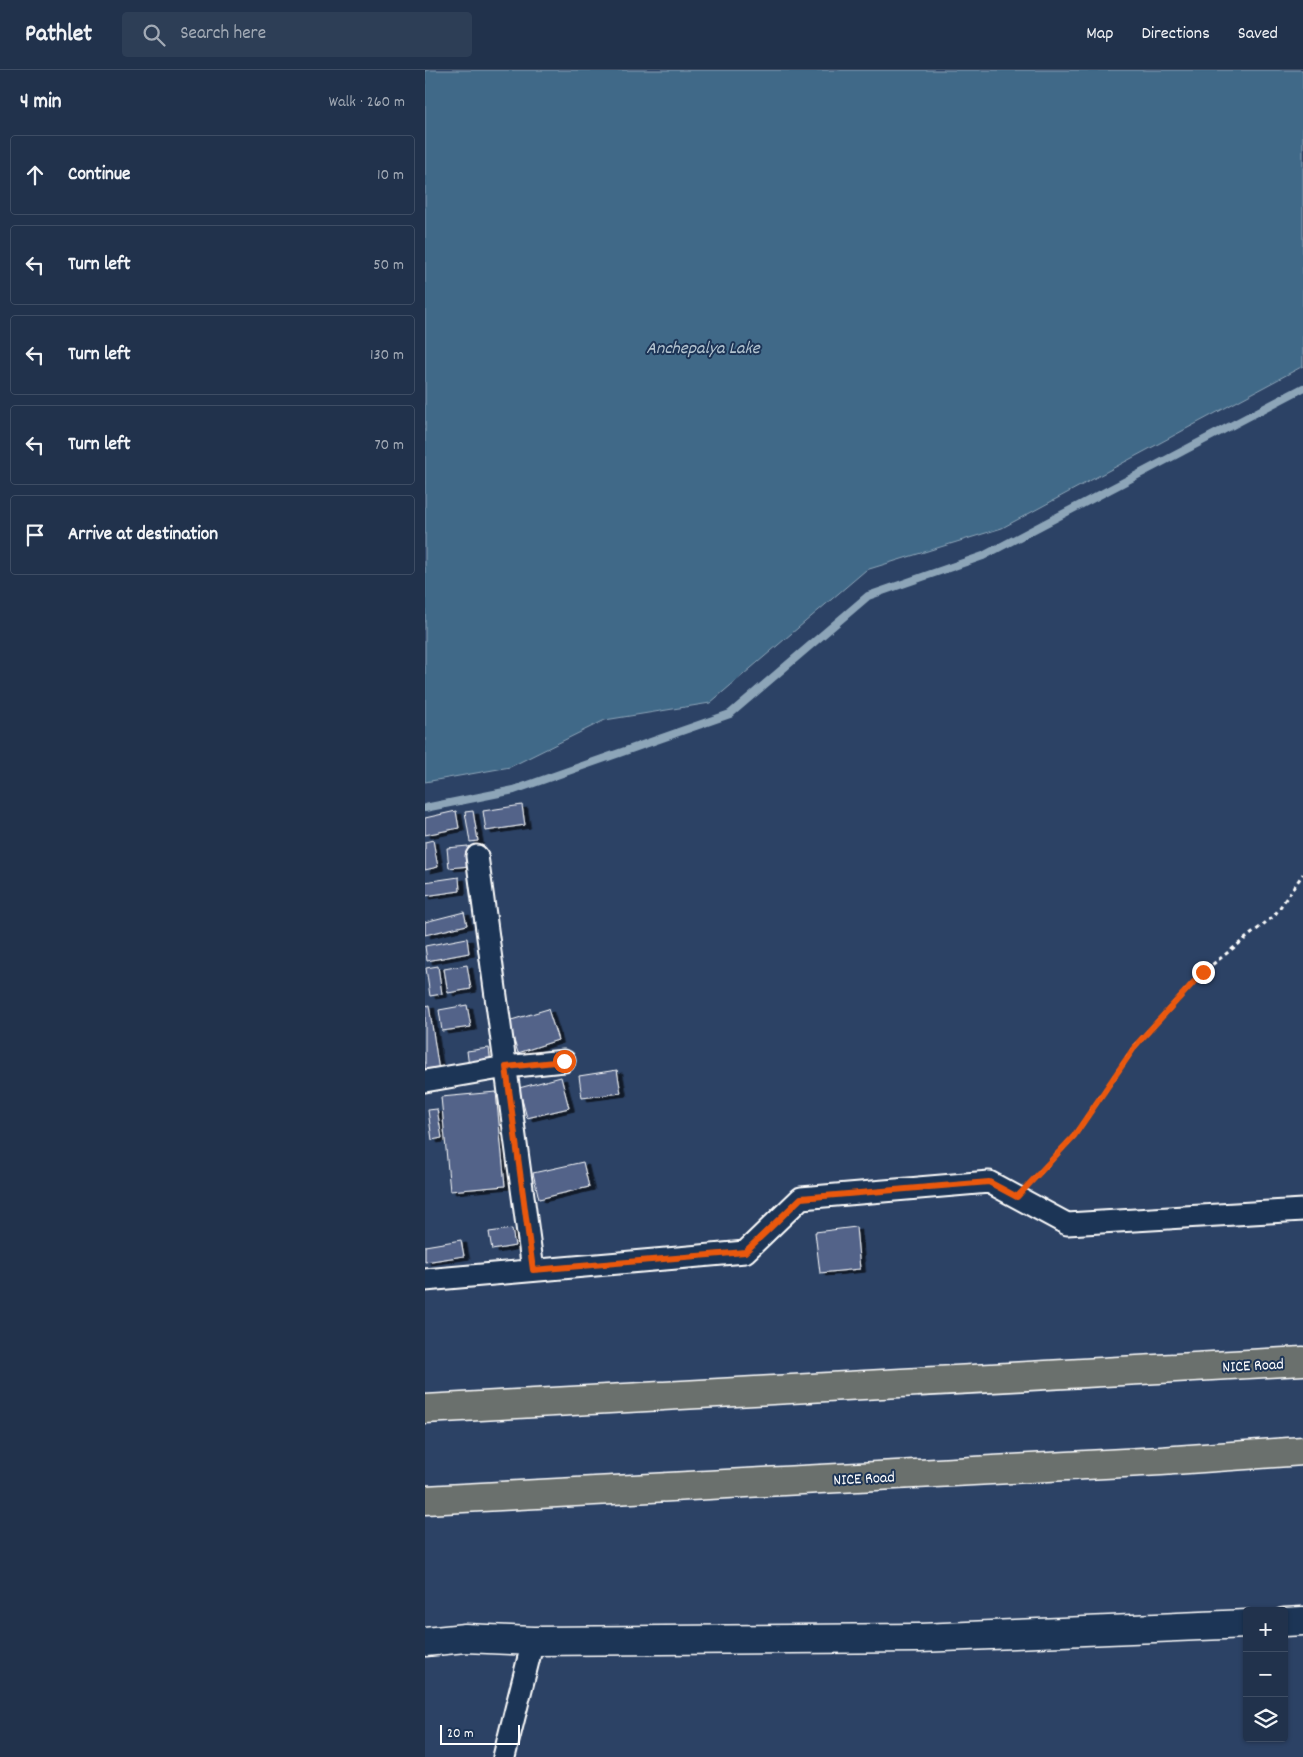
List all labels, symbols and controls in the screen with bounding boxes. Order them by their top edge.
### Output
search box [122,12,472,57]
text: Pathlet [25,18,92,52]
icon: search [140,21,168,49]
text: Search here [180,21,266,48]
text: Map [1086,22,1113,47]
text: Directions [1141,22,1210,47]
text: Saved [1238,22,1278,47]
text: 4 min [20,88,62,118]
text: Walk · 260 m [329,91,405,114]
icon: ahead [21,161,49,189]
text: Continue [68,162,130,189]
text: 10 m [377,164,404,187]
icon: left [21,251,49,279]
text: Turn left [68,252,131,279]
text: 50 m [373,254,404,277]
water label: Anchepalya Lake [646,337,761,362]
icon: left [21,341,49,369]
text: Turn left [68,342,131,369]
text: 130 m [370,344,404,367]
icon: left [21,431,49,459]
text: Turn left [68,432,131,459]
text: 70 m [374,434,404,457]
icon: arrive [21,521,49,549]
text: Arrive at destination [68,522,218,549]
route end [1192,961,1215,984]
route start [553,1050,576,1073]
street label: NICE Road [1222,1353,1285,1380]
street label: NICE Road [833,1466,896,1493]
map controls [1243,1607,1288,1742]
button: + [1243,1607,1288,1652]
button: − [1243,1652,1288,1697]
button: layers [1243,1697,1288,1742]
scale bar [440,1722,520,1745]
text: 20 m [447,1724,474,1744]

